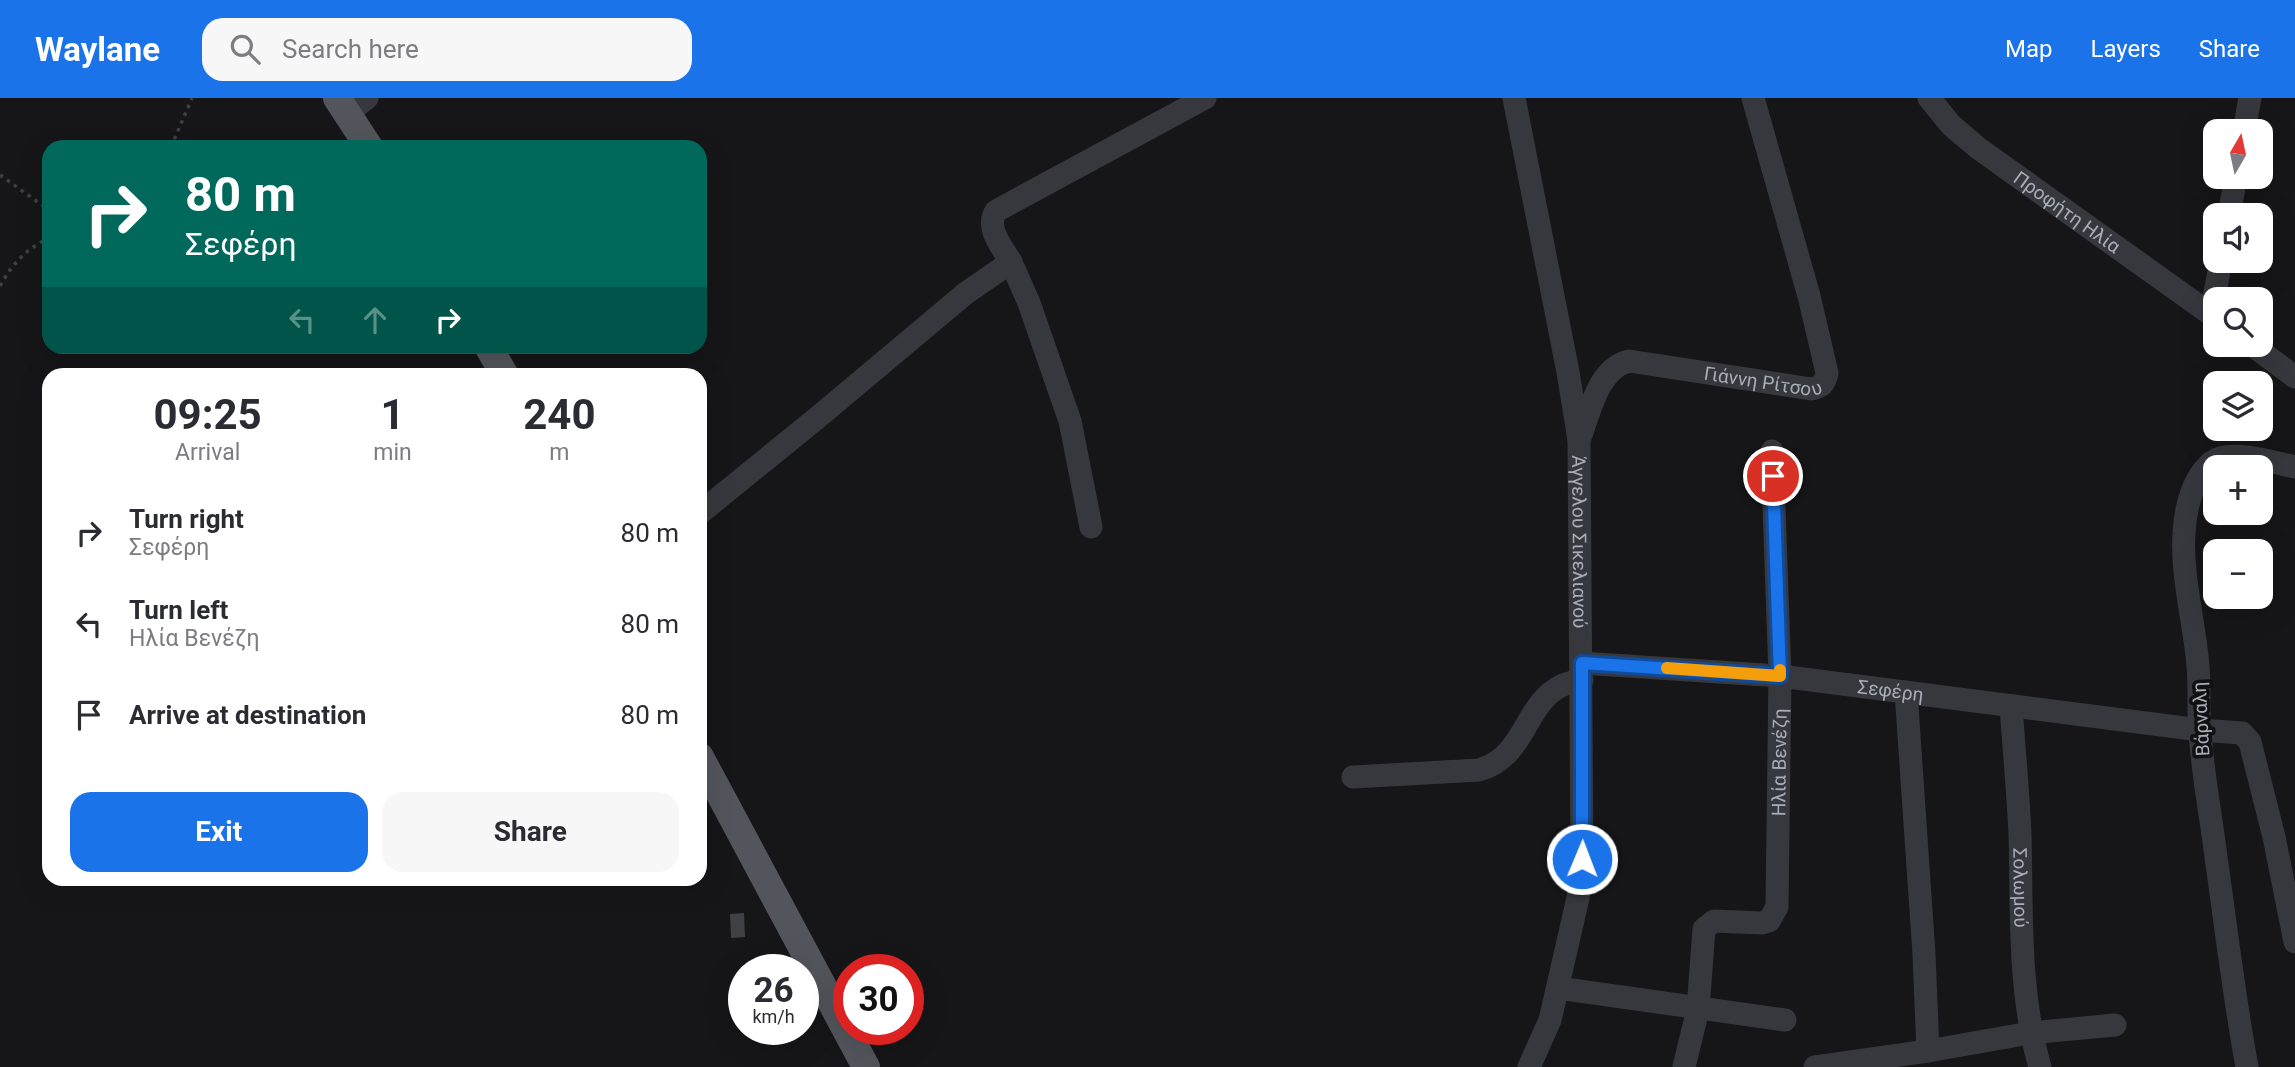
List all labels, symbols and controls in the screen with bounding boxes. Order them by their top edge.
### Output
search box [202,18,692,81]
text: Waylane [35,30,160,69]
icon: search [226,30,264,68]
text: Search here [282,34,419,64]
text: Map [2005,35,2053,63]
text: Layers [2091,35,2161,63]
text: Share [2199,35,2260,63]
north arrow [2203,119,2273,189]
map controls [2203,119,2273,609]
text: 80 m [185,166,296,223]
street label: Προφήτη Ηλία [2009,166,2125,258]
icon: right [70,168,161,259]
button: sound [2203,203,2273,273]
text: Σεφέρη [185,225,297,263]
button: search [2203,287,2273,357]
icon: left [283,301,321,339]
icon: ahead [356,301,394,339]
icon: right [429,301,467,339]
street label: Γιάννη Ρίτσου [1703,361,1825,400]
button: layers [2203,371,2273,441]
text: 09:25 [154,390,262,439]
text: 1 [380,390,405,439]
text: 240 [523,390,596,439]
text: Arrival [175,439,240,466]
text: min [373,439,412,466]
text: m [549,439,569,466]
pin [1743,446,1803,506]
street label: Άγγελου Σικελιανού [1568,455,1592,629]
button: + [2203,455,2273,525]
icon: arrive [1754,457,1792,495]
text: Turn right [129,504,244,534]
icon: right [70,514,108,552]
text: 80 m [621,518,679,548]
text: Σεφέρη [129,534,209,561]
button: − [2203,539,2273,609]
text: Turn left [129,595,228,625]
icon: left [70,605,108,643]
text: 80 m [621,609,679,639]
text: Ηλία Βενέζη [129,625,259,652]
street label: Σεφέρη [1856,675,1925,706]
street label: Βάρναλη [2188,681,2214,757]
icon: arrive [70,696,108,734]
text: Arrive at destination [129,700,366,730]
text: 80 m [621,700,679,730]
street label: Ηλία Βενέζη [1767,708,1791,816]
button: Exit [70,792,368,872]
button: Share [382,792,679,872]
position arrow [1545,822,1619,896]
street label: Σολωμού [2009,847,2033,928]
speed limit sign: 30 [833,954,924,1045]
text: 26 [753,970,794,1011]
text: km/h [752,1006,795,1027]

